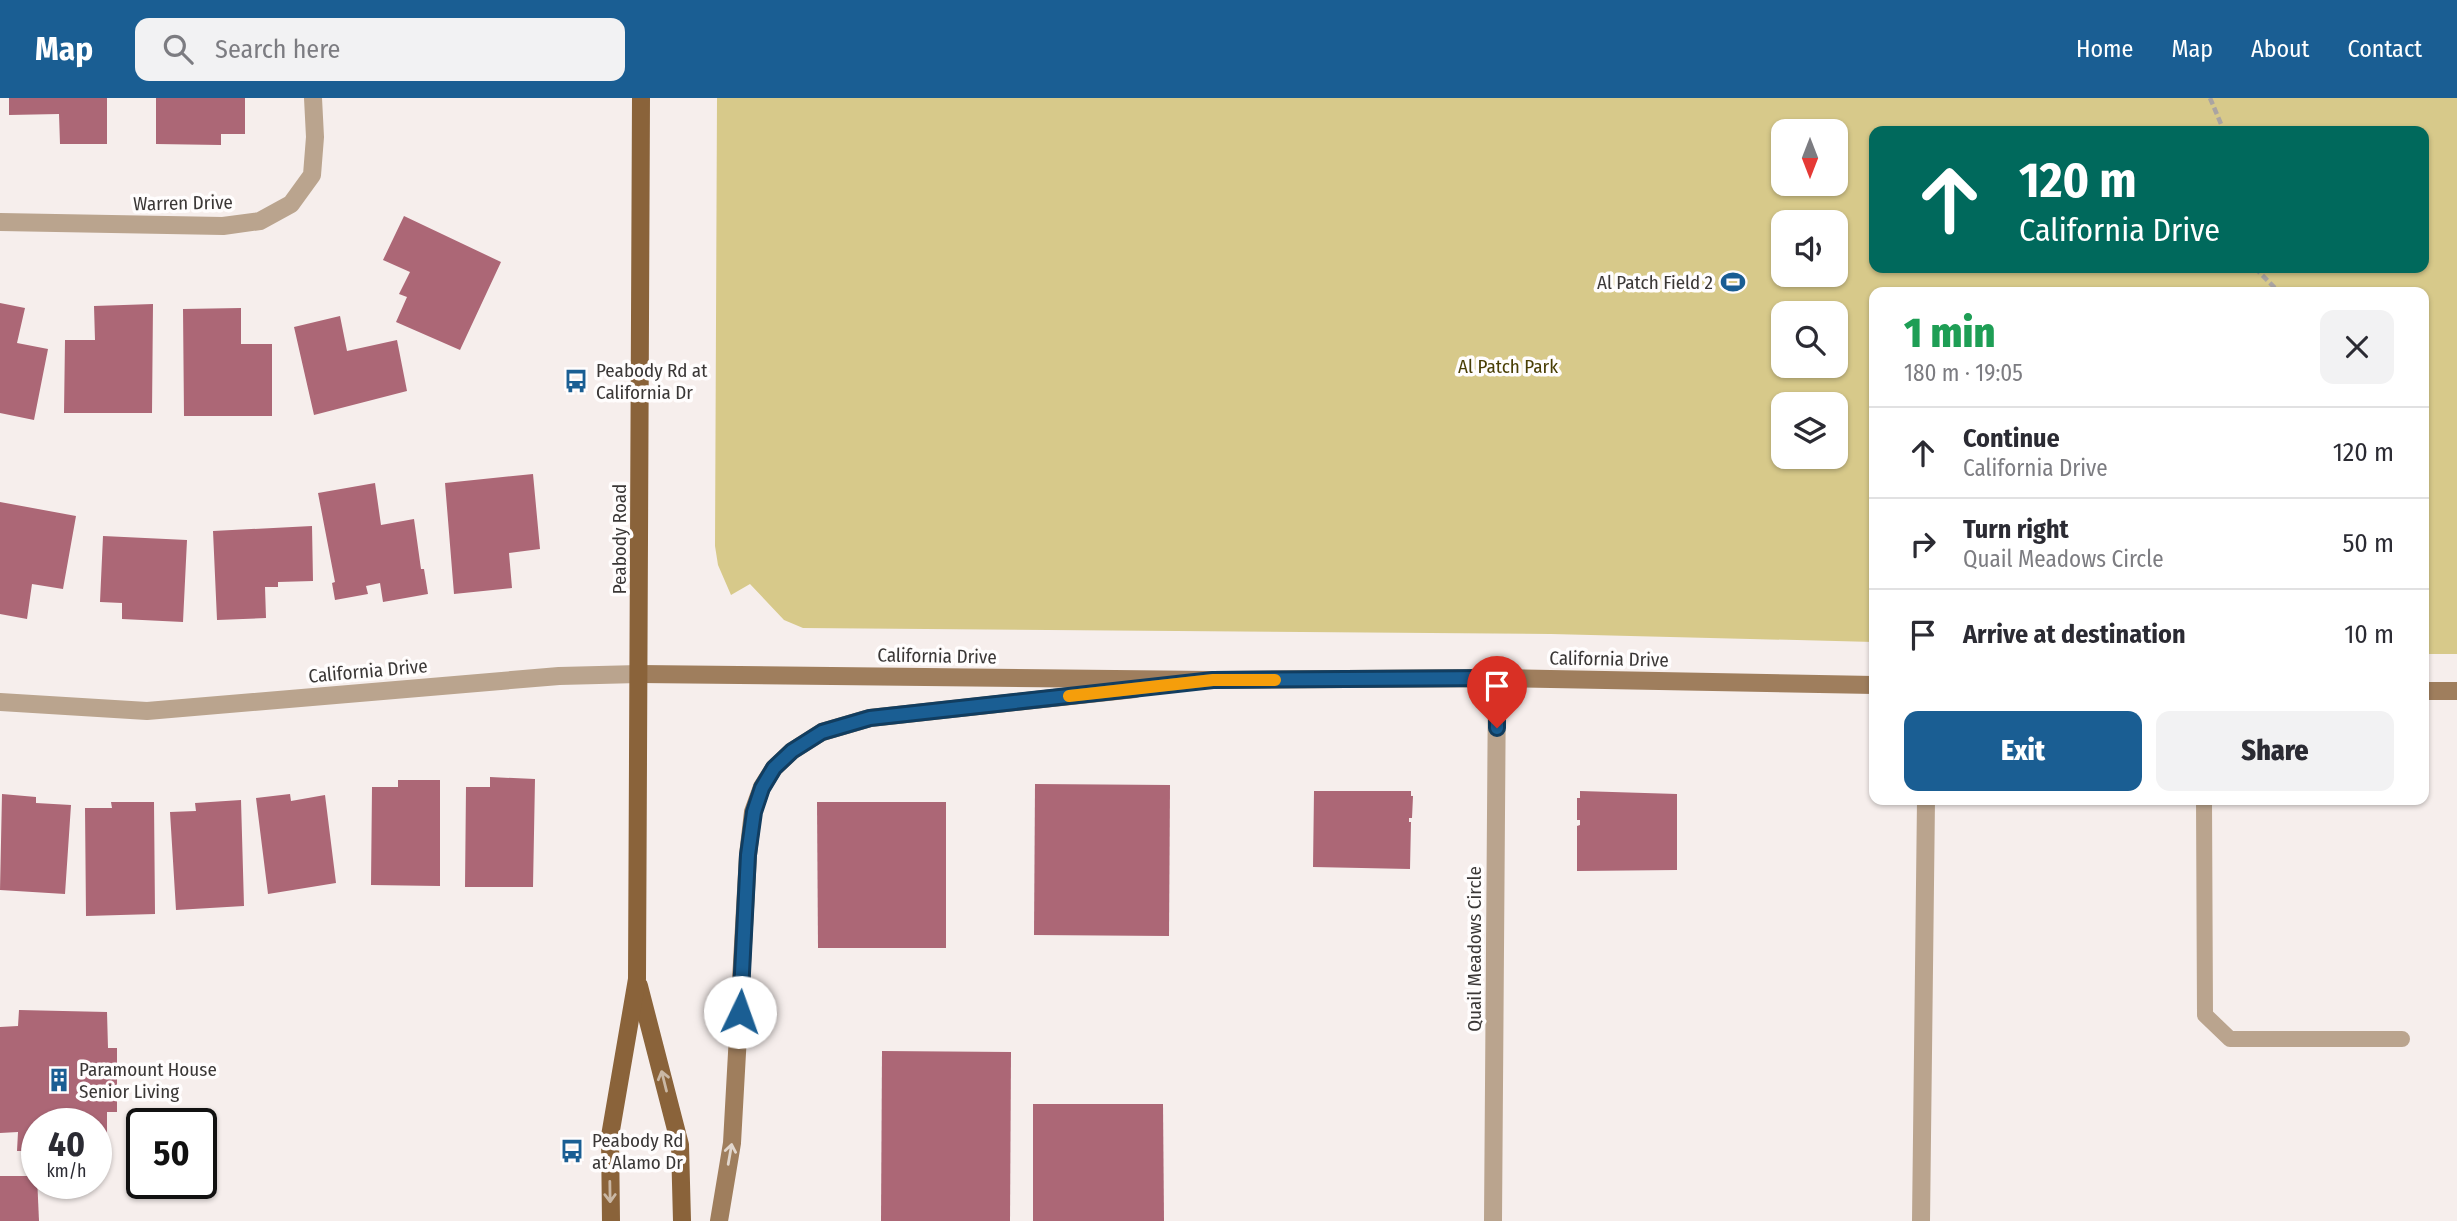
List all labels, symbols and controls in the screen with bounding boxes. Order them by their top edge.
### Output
search box [135,18,625,81]
text: Map [35,29,93,69]
icon: search [159,30,197,68]
text: Search here [215,34,340,65]
text: Home [2076,35,2133,63]
text: Map [2171,35,2213,63]
text: About [2251,35,2309,63]
text: Contact [2347,35,2422,63]
north arrow [1771,119,1848,196]
map controls [1771,119,1848,469]
text: 120 m [2019,151,2137,210]
icon: ahead [1904,154,1995,245]
street label: Warren Drive [133,191,233,215]
button: sound [1771,210,1848,287]
text: California Drive [2019,211,2220,249]
sports icon: Al Patch Field 2 [1719,268,1747,296]
place label: Al Patch Field 2 [1597,271,1713,294]
button: search [1771,301,1848,378]
text: 1 min [1904,308,1995,358]
button: close [2320,310,2394,384]
park label: Al Patch Park [1458,355,1558,378]
place label: Peabody Rd at California Dr [596,359,708,404]
text: 180 m · 19:05 [1904,359,2023,387]
bus stop icon: Peabody Rd at California Dr [562,367,590,395]
button: layers [1771,392,1848,469]
text: Continue [1963,423,2060,454]
icon: ahead [1904,434,1942,472]
text: 120 m [2333,437,2394,468]
text: California Drive [1963,454,2108,482]
street label: Peabody Road [608,484,631,594]
text: Turn right [1963,514,2069,545]
icon: right [1904,525,1942,563]
text: 50 m [2342,528,2394,559]
text: Quail Meadows Circle [1963,545,2164,573]
icon: arrive [1904,616,1942,654]
text: Arrive at destination [1963,619,2186,650]
text: 10 m [2344,619,2394,650]
street label: California Drive [877,643,997,669]
street label: California Drive [1549,646,1669,672]
street label: California Drive [308,654,428,688]
pin [1467,656,1527,728]
icon: arrive [1478,667,1516,705]
button: Exit [1904,711,2142,791]
button: Share [2156,711,2394,791]
street label: Quail Meadows Circle [1463,866,1486,1032]
position arrow [703,975,777,1049]
place label: Paramount House Senior Living [79,1058,217,1103]
building icon: Paramount House Senior Living [45,1066,73,1094]
one-way arrow [656,1071,669,1093]
speed limit sign: 50 [126,1108,217,1199]
text: 40 [48,1123,85,1165]
place label: Peabody Rd at Alamo Dr [592,1129,683,1174]
bus stop icon: Peabody Rd at Alamo Dr [558,1137,586,1165]
one-way arrow [724,1143,737,1166]
text: km/h [46,1160,87,1182]
one-way arrow [604,1181,617,1204]

